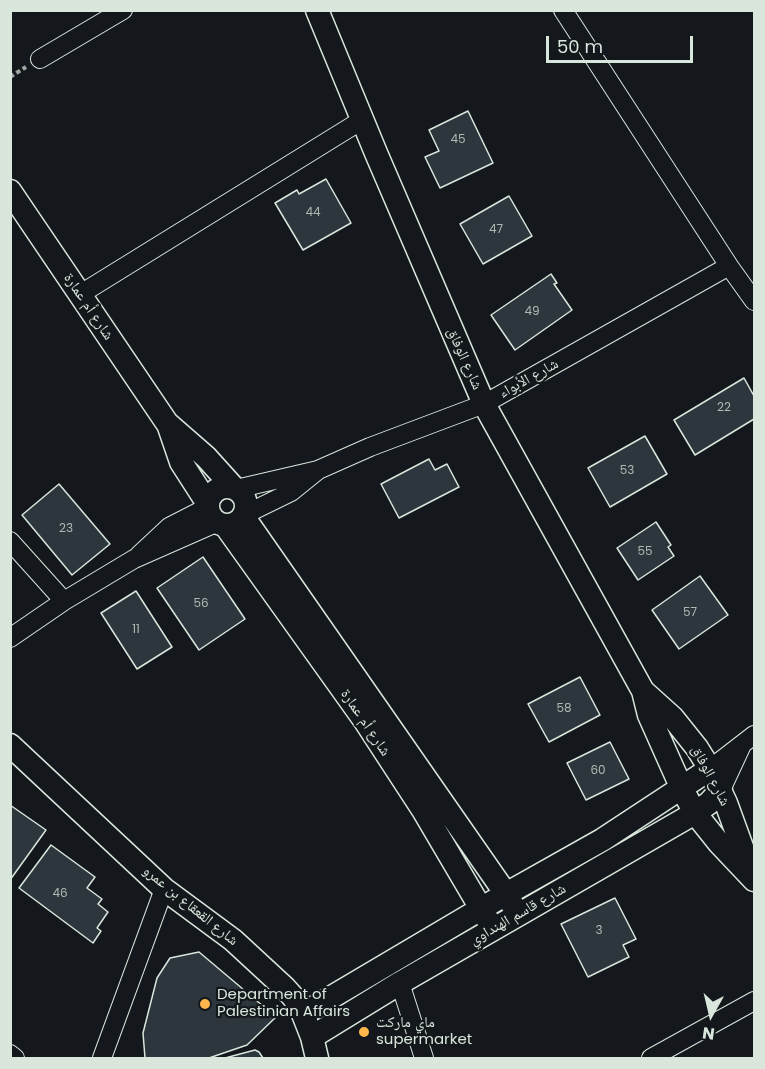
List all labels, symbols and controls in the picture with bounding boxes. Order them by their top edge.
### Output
scale bar [549,24,696,62]
text: 50 m [557,34,603,59]
house number: 45 [450,133,466,147]
house number: 44 [305,206,321,220]
house number: 47 [489,223,503,237]
street label: شارع أم عمارة [59,270,117,344]
house number: 49 [524,305,540,319]
street label: شارع الوفاق [442,325,486,393]
street label: شارع الأبواء [496,355,562,403]
house number: 22 [717,401,731,415]
house number: 53 [620,464,634,478]
house number: 23 [59,522,73,536]
house number: 55 [637,545,653,559]
house number: 56 [193,597,209,611]
house number: 57 [683,606,697,620]
house number: 11 [132,623,140,637]
street label: شارع أم عمارة [336,686,394,760]
house number: 58 [556,702,572,716]
street label: شارع الوفاق [687,743,733,809]
house number: 60 [590,764,606,778]
street label: شارع القعقاع بن عمرو [139,862,241,950]
street label: شارع قاسم الهنداوي [467,880,569,950]
house number: 46 [52,887,68,901]
house number: 3 [595,924,603,938]
north arrow [681,985,741,1045]
place label: Department of Palestinian Affairs [217,986,350,1021]
marker: Department of Palestinian Affairs [198,997,212,1011]
place label: ماي ماركت supermarket [376,1014,472,1049]
text: N [701,1021,716,1046]
marker: ماي ماركت supermarket [357,1025,371,1039]

